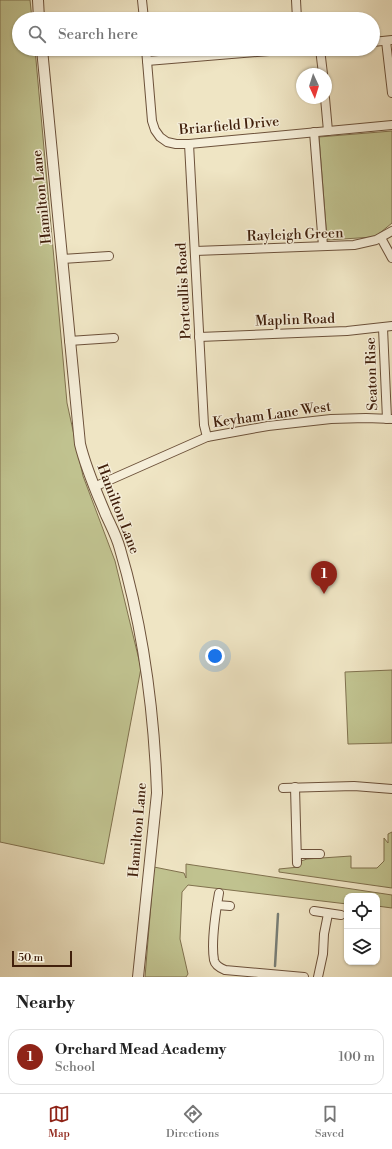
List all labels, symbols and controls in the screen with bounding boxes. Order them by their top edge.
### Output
search box [12,12,380,56]
icon: search [26,23,48,45]
text: Search here [58,25,138,44]
north arrow [296,68,332,104]
street label: Briarfield Drive [177,113,280,139]
street label: Hamilton Lane [28,149,56,245]
street label: Rayleigh Green [246,224,344,246]
street label: Portcullis Road [172,242,196,340]
street label: Maplin Road [255,310,335,330]
street label: Seaton Rise [362,337,382,411]
street label: Keyham Lane West [212,398,332,432]
street label: Hamilton Lane [93,461,143,557]
pin: 1 [311,561,337,594]
your location [205,646,225,666]
street label: Hamilton Lane [125,782,151,878]
map controls [344,893,380,965]
button: locate [344,893,380,929]
button: layers [344,929,380,965]
scale bar [12,949,72,968]
text: 50 m [18,951,43,965]
text: Nearby [16,992,75,1014]
text: Orchard Mead Academy [55,1040,226,1059]
text: 1 [27,1049,33,1065]
text: 100 m [339,1049,375,1065]
text: School [55,1059,95,1075]
tab: Map [48,1103,70,1141]
tab: Directions [166,1103,219,1141]
tab: Saved [315,1103,344,1141]

